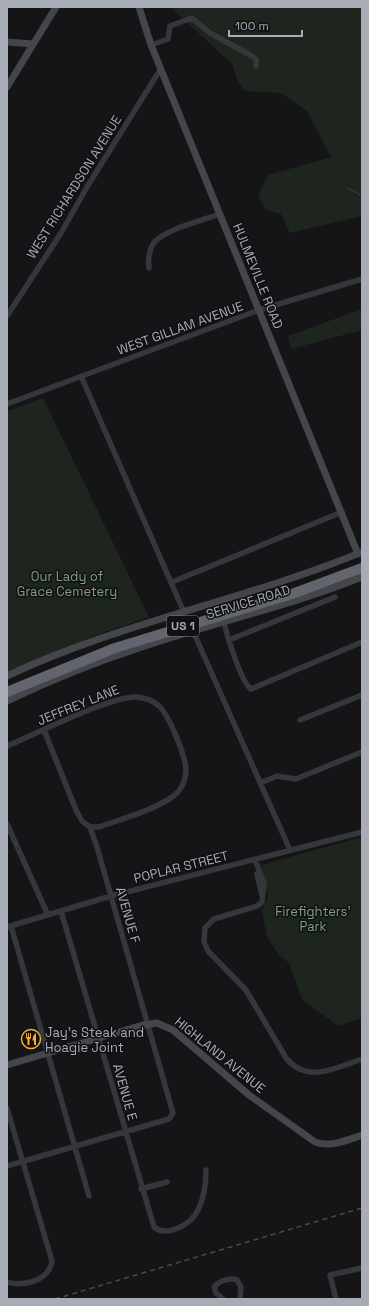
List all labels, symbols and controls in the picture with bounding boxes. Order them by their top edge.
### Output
scale bar [229,12,302,38]
text: 100 m [235,18,269,34]
street label: WEST RICHARDSON AVENUE [23,112,125,262]
street label: HULMEVILLE ROAD [229,221,287,331]
street label: WEST GILLAM AVENUE [115,297,245,359]
park label: Our Lady of Grace Cemetery [17,568,117,600]
street label: SERVICE ROAD [204,581,292,623]
road number: US 1 [167,616,199,636]
street label: JEFFREY LANE [35,681,121,729]
street label: POPLAR STREET [132,847,230,887]
street label: AVENUE F [112,885,144,945]
park label: Firefighters' Park [275,903,351,935]
street label: HIGHLAND AVENUE [171,1013,269,1097]
place label: Jay's Steak and Hoagie Joint [45,1024,144,1056]
restaurant icon: Jay's Steak and Hoagie Joint [20,1028,42,1050]
street label: AVENUE E [109,1062,141,1122]

